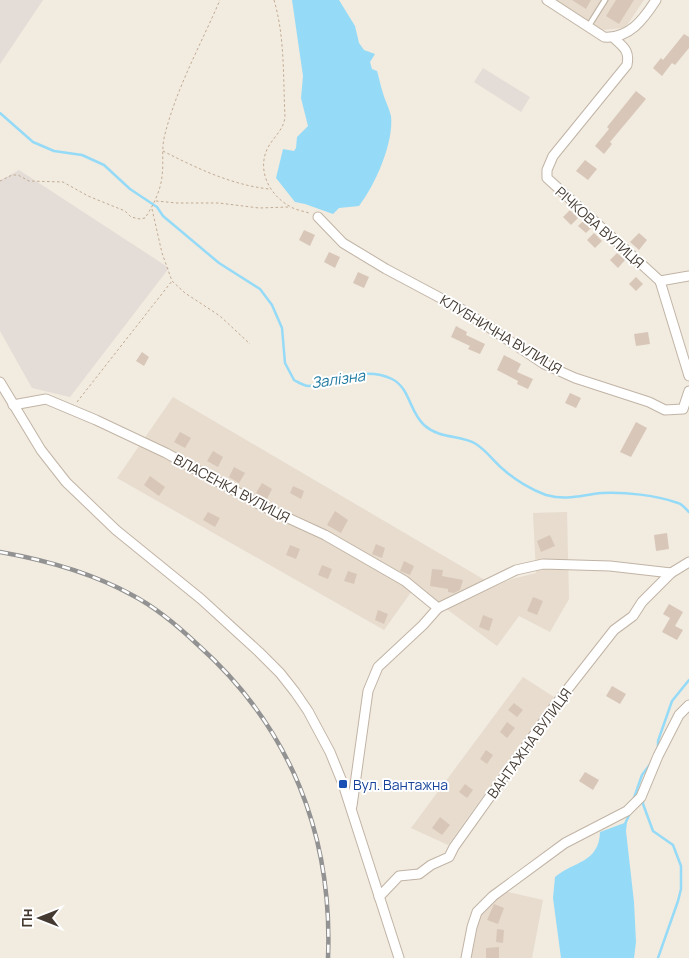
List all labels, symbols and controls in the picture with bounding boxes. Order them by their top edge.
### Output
street label: РІЧКОВА ВУЛИЦЯ [552,182,648,272]
street label: КЛУБНИЧНА ВУЛИЦЯ [437,290,565,378]
water label: Залізна [310,365,367,393]
street label: ВЛАСЕНКА ВУЛИЦЯ [171,449,293,527]
street label: ВАНТАЖНА ВУЛИЦЯ [483,684,575,802]
place label: Вул. Вантажна [353,775,448,794]
marker: Вул. Вантажна [337,778,349,790]
north arrow [15,893,65,943]
text: Пн [17,909,36,927]

